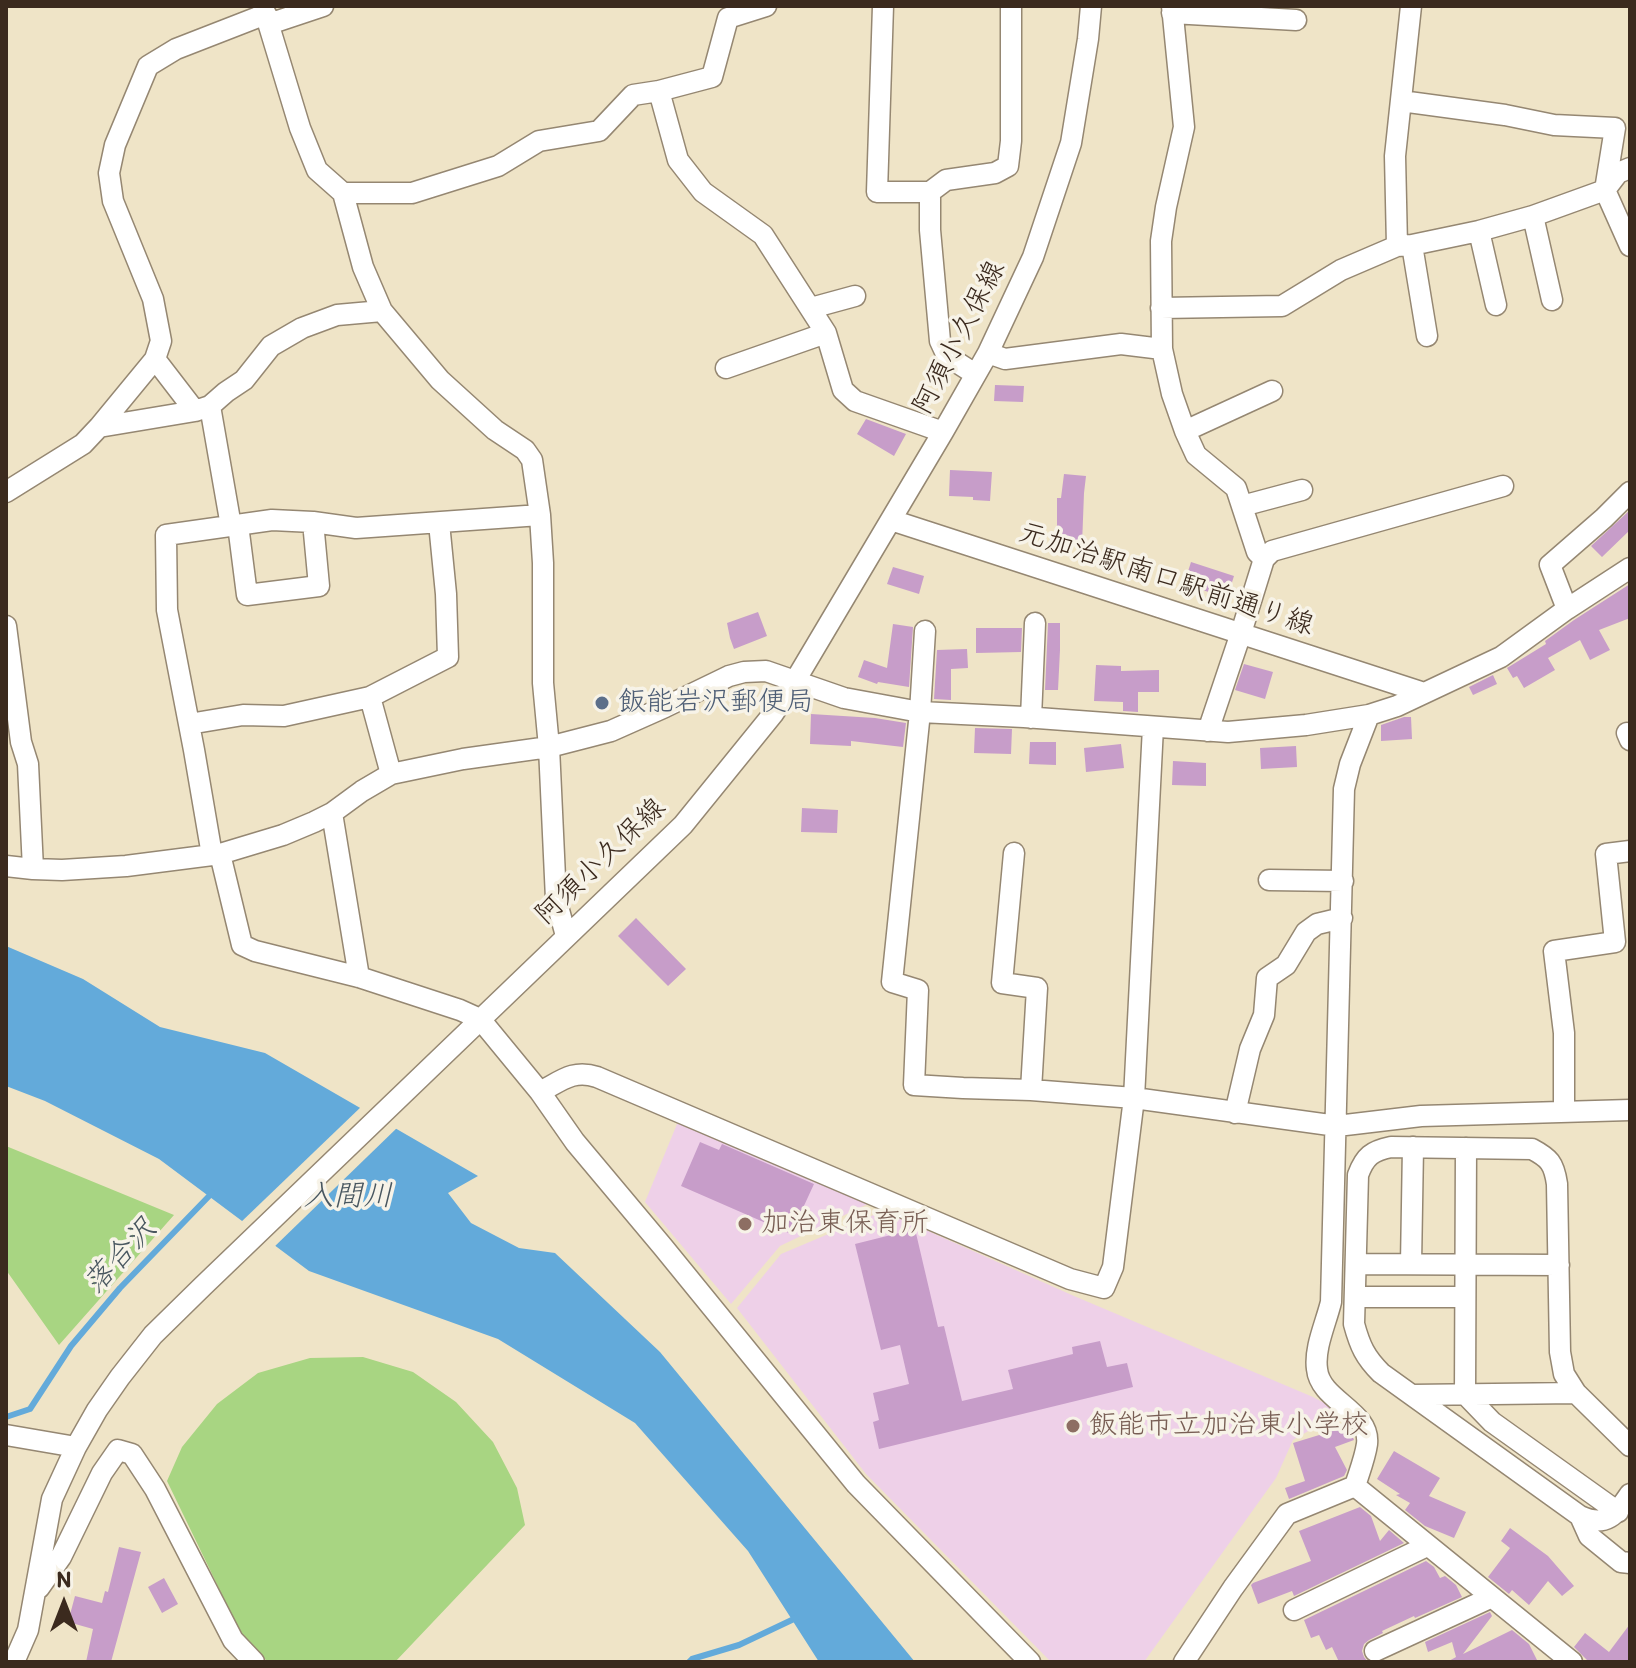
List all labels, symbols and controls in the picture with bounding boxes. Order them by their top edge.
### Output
street label: 阿須小久保線 [907,256,1013,420]
street label: 元加治駅南口駅前通り線 [1014,516,1318,644]
place label: 飯能岩沢郵便局 [618,686,814,720]
marker: 飯能岩沢郵便局 [593,694,611,712]
street label: 阿須小久保線 [529,792,673,932]
water label: 入間川 [303,1179,393,1215]
place label: 加治東保育所 [761,1207,929,1241]
water label: 落合沢 [77,1212,165,1302]
marker: 加治東保育所 [736,1215,754,1233]
place label: 飯能市立加治東小学校 [1089,1409,1369,1443]
marker: 飯能市立加治東小学校 [1064,1417,1082,1435]
north arrow [24,1564,104,1644]
text: N [57,1566,71,1593]

